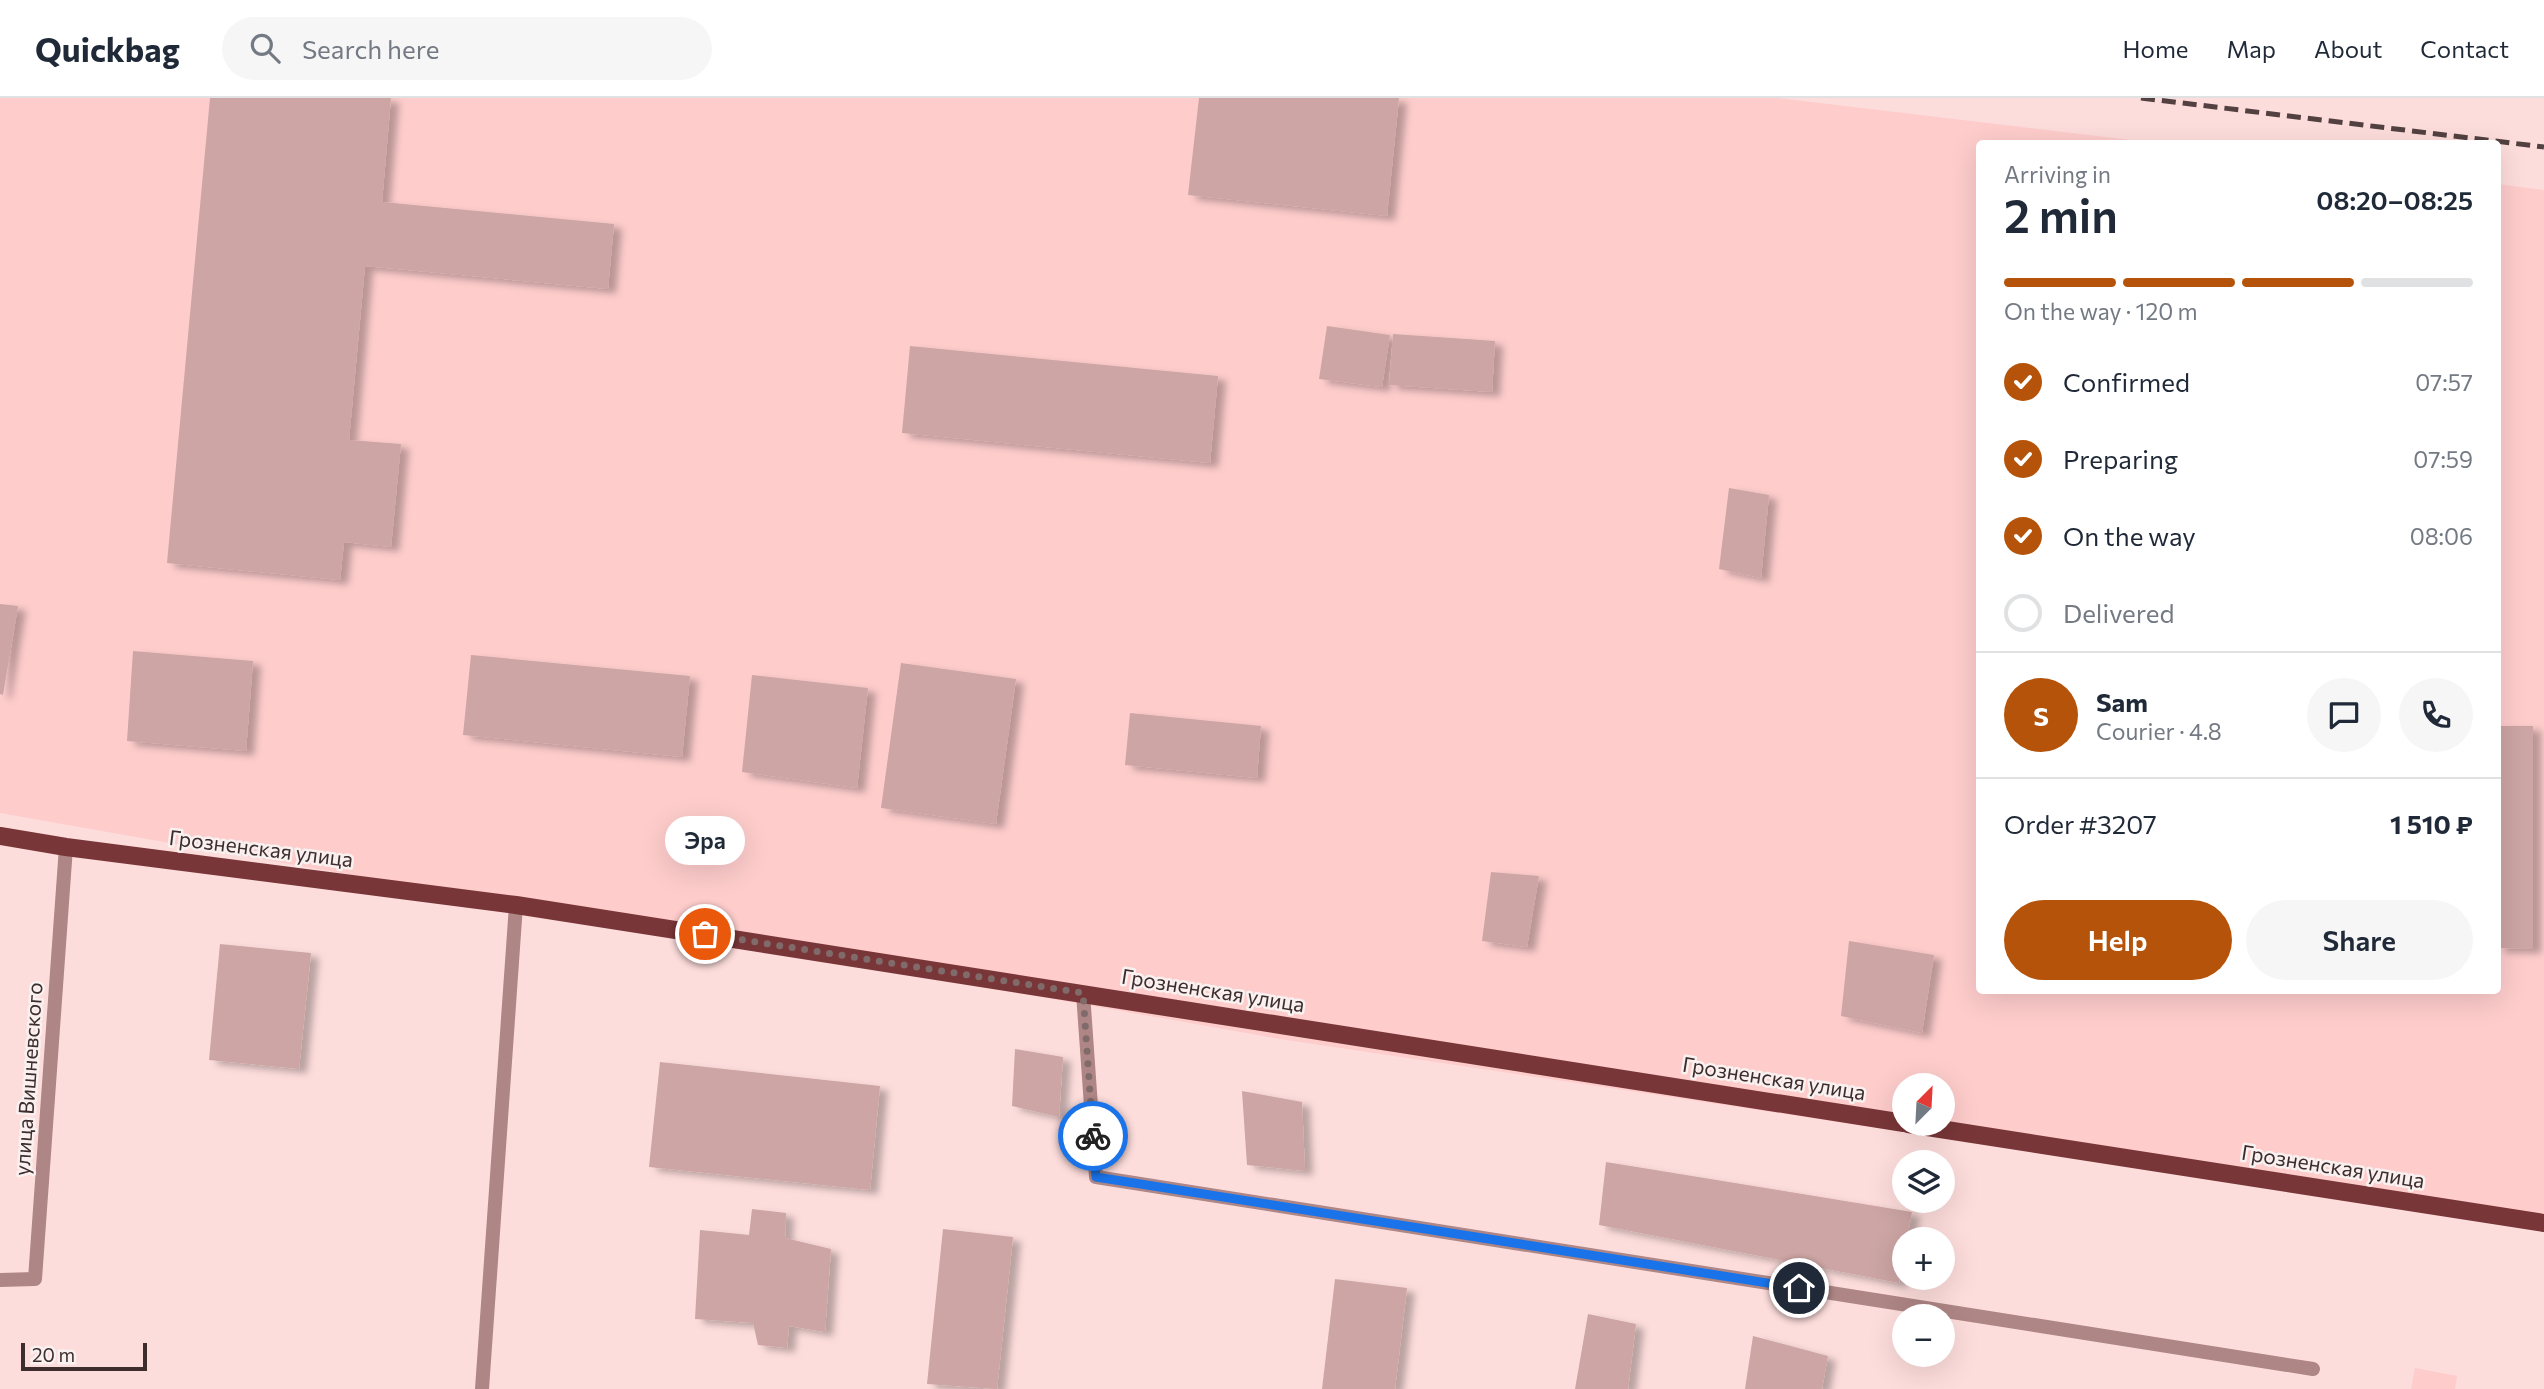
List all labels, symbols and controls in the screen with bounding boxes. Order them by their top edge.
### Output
search box [222,17,712,80]
text: Quickbag [35,28,180,69]
icon: search [246,29,284,67]
text: Search here [302,33,439,64]
text: Home [2123,34,2189,63]
text: Map [2227,34,2276,63]
text: About [2314,34,2382,63]
text: Contact [2420,34,2509,63]
text: Arriving in [2004,160,2111,188]
text: 08:20–08:25 [2316,184,2473,215]
text: 2 min [2004,186,2118,242]
text: On the way · 120 m [2004,297,2198,325]
icon: check [2004,363,2042,401]
text: Confirmed [2063,366,2190,397]
text: 07:57 [2415,368,2473,396]
icon: check [2004,440,2042,478]
text: Preparing [2063,443,2178,474]
text: 07:59 [2413,445,2473,473]
icon: check [2004,517,2042,555]
text: On the way [2063,520,2196,551]
text: 08:06 [2410,522,2473,550]
text: Delivered [2063,597,2174,628]
button: chat [2307,678,2381,752]
button: phone [2399,678,2473,752]
text: Sam [2096,686,2148,717]
text: S [2033,700,2049,731]
text: Courier · 4.8 [2096,717,2222,745]
text: Order #3207 [2004,808,2157,839]
text: 1 510 ₽ [2390,808,2473,839]
callout: Эра [665,815,745,864]
street label: Грозненская улица [168,824,355,871]
text: Эра [684,826,726,854]
button: Help [2004,900,2232,980]
button: Share [2246,900,2473,980]
pin [675,904,735,964]
icon: bag [686,915,724,953]
street label: Грозненская улица [1120,963,1307,1016]
street label: улица Вишневского [8,981,47,1177]
street label: Грозненская улица [1681,1051,1868,1104]
north arrow [1892,1073,1955,1136]
map controls [1892,1073,1955,1367]
courier [1058,1101,1128,1171]
icon: bike [1074,1117,1112,1155]
street label: Грозненская улица [2240,1139,2427,1192]
button: layers [1892,1150,1955,1213]
button: + [1892,1227,1955,1290]
pin [1769,1258,1829,1318]
icon: home [1780,1269,1818,1307]
button: − [1892,1304,1955,1367]
scale bar [21,1340,147,1372]
text: 20 m [32,1343,75,1366]

